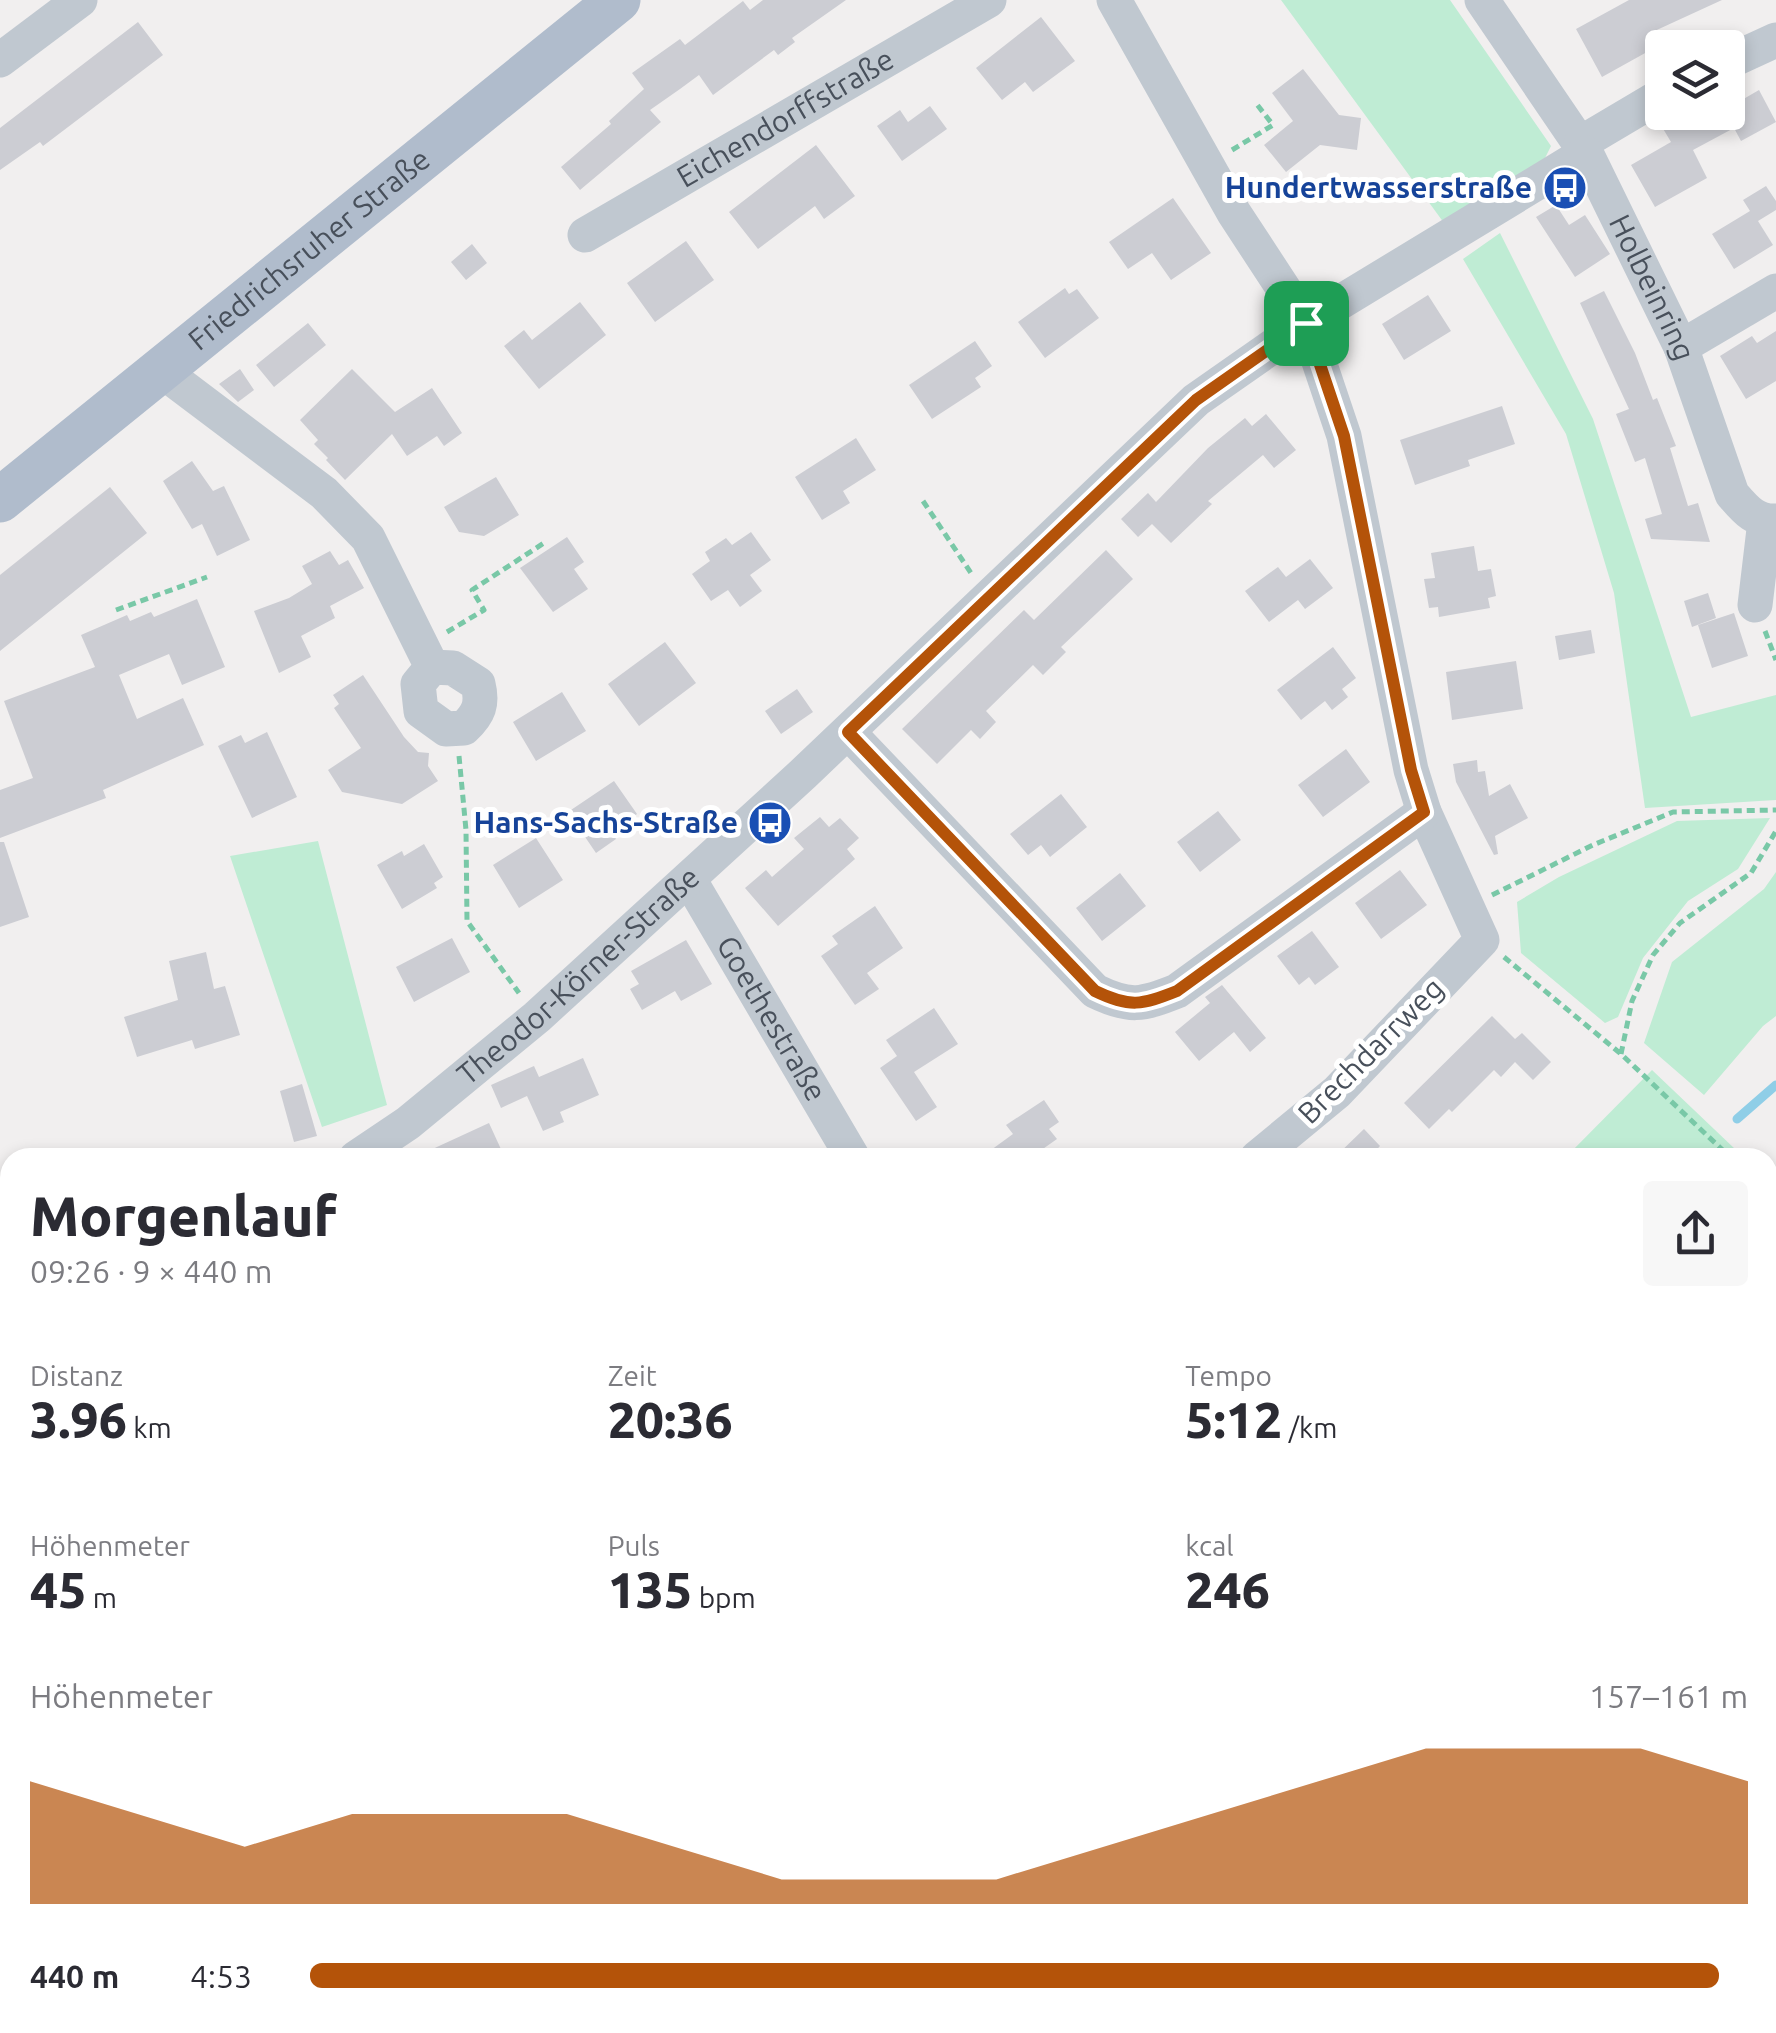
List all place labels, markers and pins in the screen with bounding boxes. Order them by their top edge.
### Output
bus stop icon: Hundertwasserstraße [1542,165,1588,211]
place label: Hundertwasserstraße [1225,170,1532,204]
pin [1264,281,1349,366]
bus stop icon: Hans-Sachs-Straße [747,800,793,846]
place label: Hans-Sachs-Straße [474,805,738,839]

